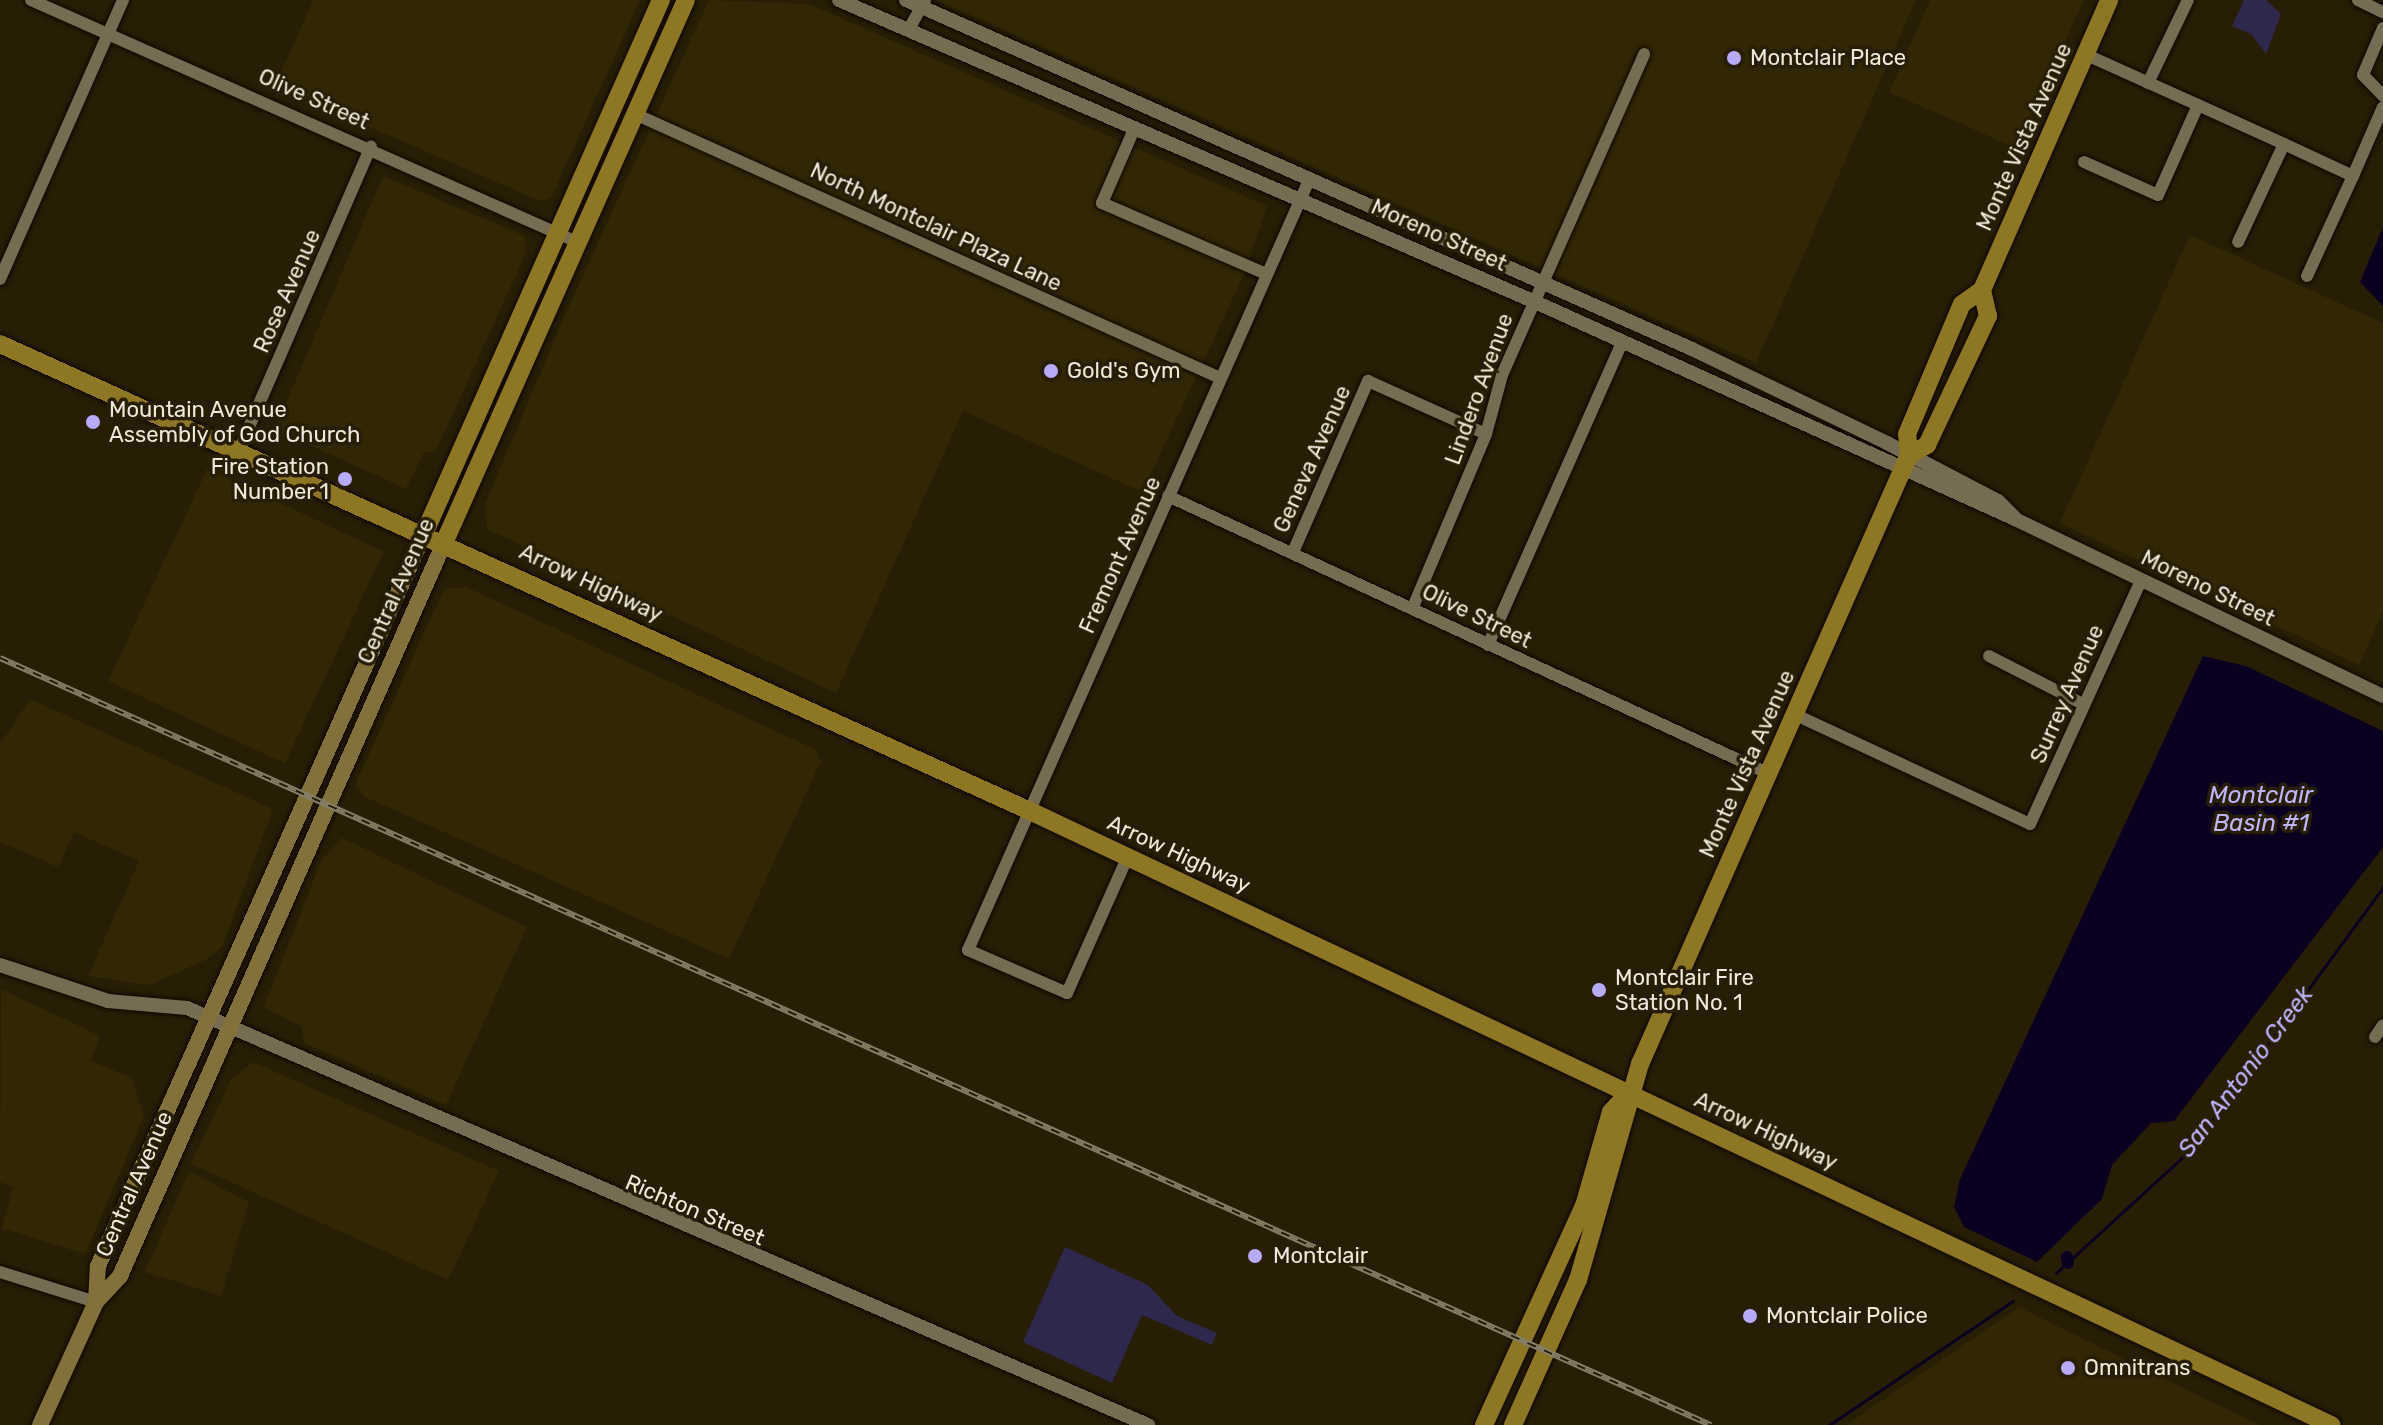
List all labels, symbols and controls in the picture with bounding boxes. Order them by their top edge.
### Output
street label: Monte Vista Avenue [1971,39,2077,235]
place label: Montclair Place [1750,45,1907,71]
marker: Montclair Place [1725,49,1743,67]
street label: Olive Street [254,63,374,135]
street label: North Montclair Plaza Lane [806,157,1066,297]
street label: Moreno Street [1367,193,1511,277]
street label: Rose Avenue [248,225,326,357]
street label: Lindero Avenue [1439,309,1519,469]
place label: Gold's Gym [1067,358,1181,384]
marker: Gold's Gym [1042,362,1060,380]
street label: Geneva Avenue [1268,381,1356,537]
place label: Mountain Avenue Assembly of God Church [109,396,361,448]
marker: Mountain Avenue Assembly of God Church [84,413,102,431]
place label: Fire Station Number 1 [211,453,329,504]
marker: Fire Station Number 1 [336,470,354,488]
street label: Fremont Avenue [1073,472,1167,638]
street label: Central Avenue [352,514,440,668]
street label: Arrow Highway [515,538,667,628]
street label: Moreno Street [2137,544,2279,632]
street label: Olive Street [1418,578,1536,654]
street label: Surrey Avenue [2024,620,2110,768]
street label: Monte Vista Avenue [1694,666,1800,862]
water label: Montclair Basin #1 [2209,782,2313,838]
street label: Arrow Highway [1103,809,1255,899]
place label: Montclair Fire Station No. 1 [1615,964,1754,1016]
marker: Montclair Fire Station No. 1 [1590,981,1608,999]
water label: San Antonio Creek [2172,981,2320,1163]
street label: Arrow Highway [1690,1086,1842,1176]
street label: Central Avenue [90,1107,178,1261]
street label: Richton Street [621,1169,769,1251]
place label: Montclair [1273,1243,1368,1269]
marker: Montclair [1244,1245,1266,1267]
place label: Montclair Police [1766,1303,1928,1329]
marker: Montclair Police [1741,1307,1759,1325]
place label: Omnitrans [2084,1355,2191,1381]
marker: Omnitrans [2059,1359,2077,1377]

